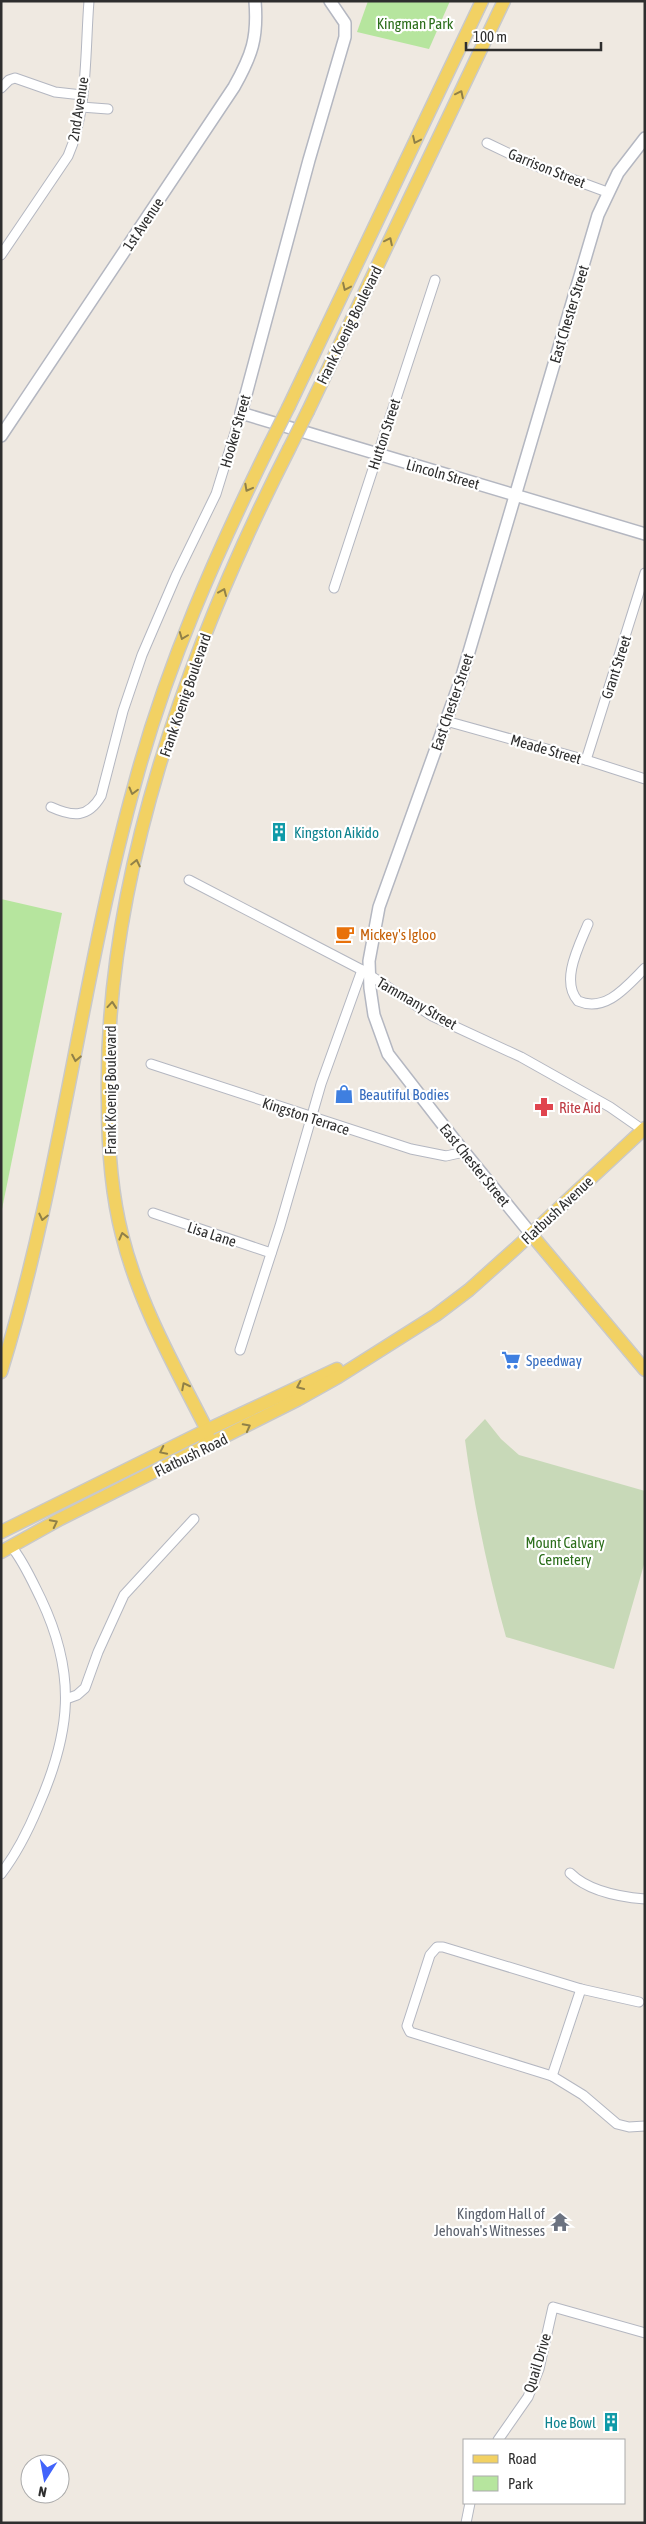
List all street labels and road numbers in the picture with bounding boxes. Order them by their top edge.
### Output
street label: 2nd Avenue [65,75,92,142]
street label: Garrison Street [506,145,588,191]
street label: 1st Avenue [119,194,167,254]
street label: Frank Koenig Boulevard [313,263,385,387]
street label: East Chester Street [546,263,592,365]
street label: Hooker Street [216,392,254,470]
street label: Hutton Street [365,396,403,472]
street label: Lincoln Street [404,455,482,493]
street label: Frank Koenig Boulevard [156,631,214,759]
street label: Grant Street [598,633,634,701]
street label: East Chester Street [427,651,477,753]
street label: Meade Street [509,731,583,767]
street label: Tammany Street [374,973,460,1033]
street label: Frank Koenig Boulevard [102,1025,119,1155]
street label: Kingston Terrace [260,1094,352,1138]
street label: East Chester Street [436,1120,514,1210]
street label: Flatbush Avenue [518,1172,597,1248]
street label: Lisa Lane [185,1218,239,1250]
street label: Flatbush Road [152,1430,230,1480]
street label: Quail Drive [520,2331,554,2395]

